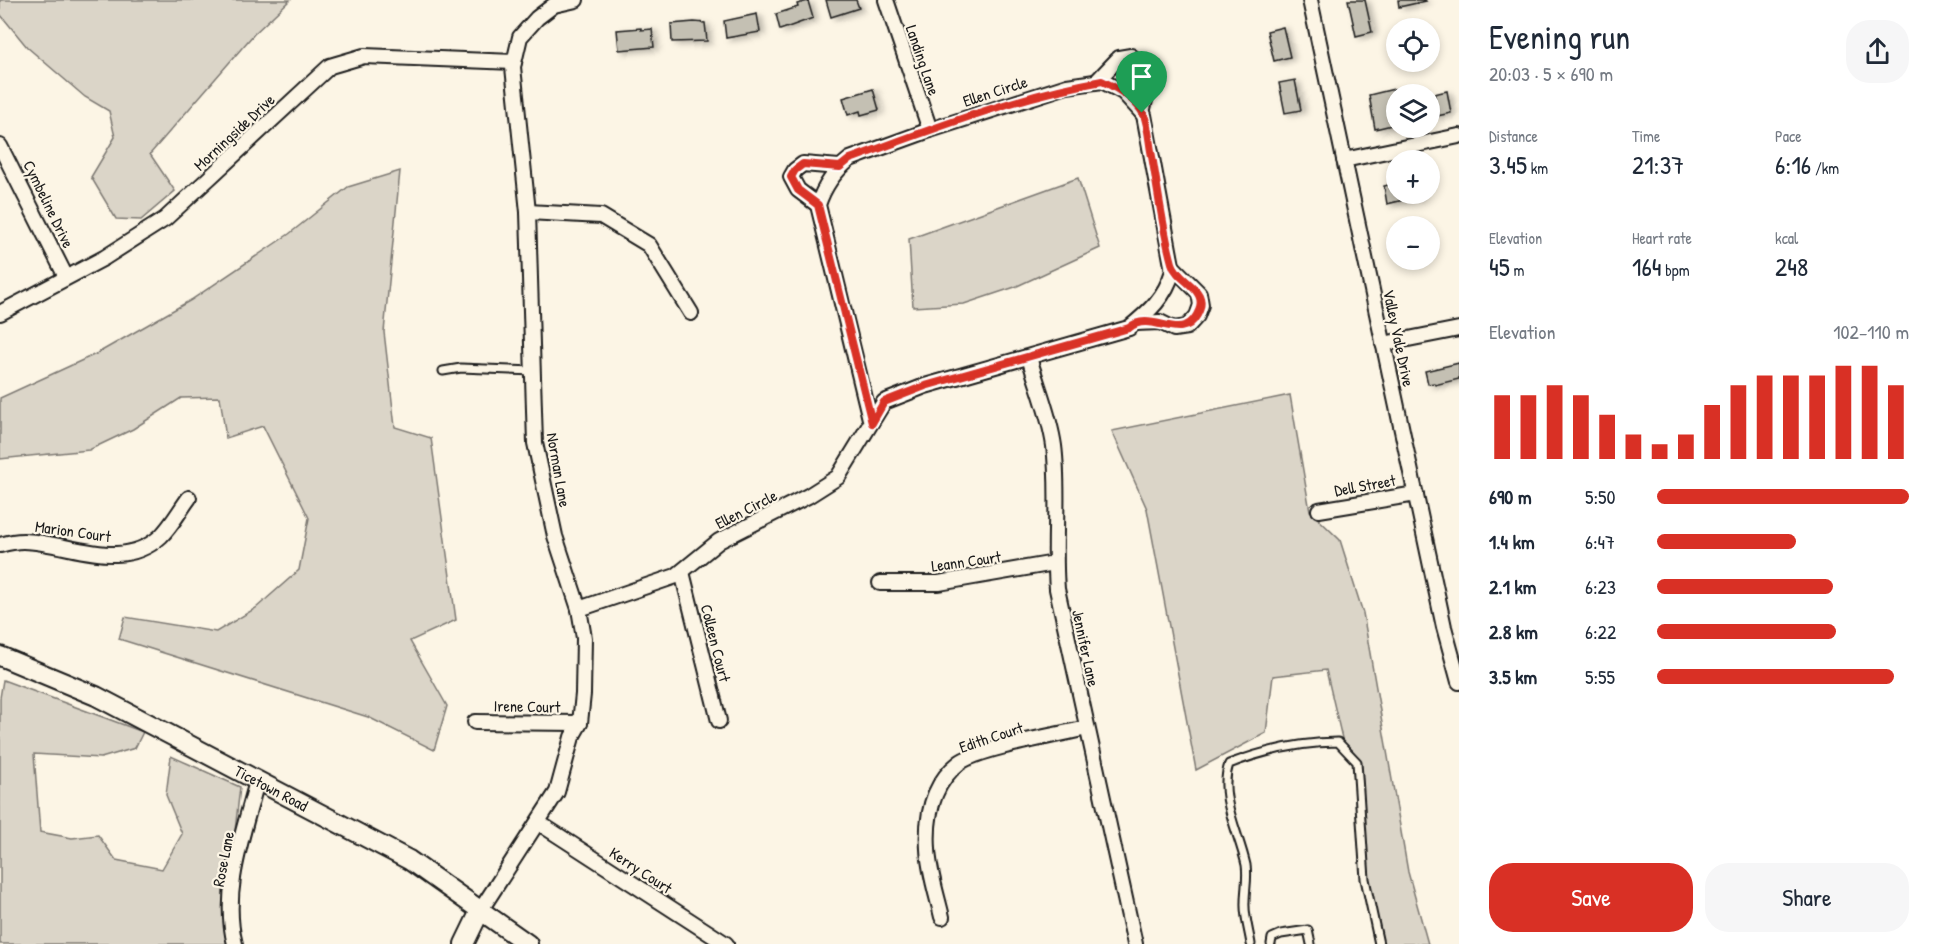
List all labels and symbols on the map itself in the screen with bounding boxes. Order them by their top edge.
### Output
street label: Landing Lane [901,22,946,99]
pin [1116,51,1167,113]
street label: Ellen Circle [960,70,1031,112]
street label: Morningside Drive [189,88,280,175]
street label: Cymbeline Drive [18,157,80,252]
street label: Valley Vale Drive [1378,287,1420,389]
street label: Norman Lane [542,431,576,509]
street label: Dell Street [1333,469,1398,501]
street label: Ellen Circle [711,484,781,534]
street label: Marion Court [34,515,113,547]
street label: Leann Court [930,545,1003,577]
street label: Colleen Court [696,602,736,684]
street label: Jennifer Lane [1067,608,1105,689]
street label: Irene Court [493,694,561,718]
street label: Edith Court [956,716,1026,758]
street label: Ticetown Road [231,760,312,816]
street label: Rose Lane [207,829,239,888]
street label: Kerry Court [605,841,677,899]

